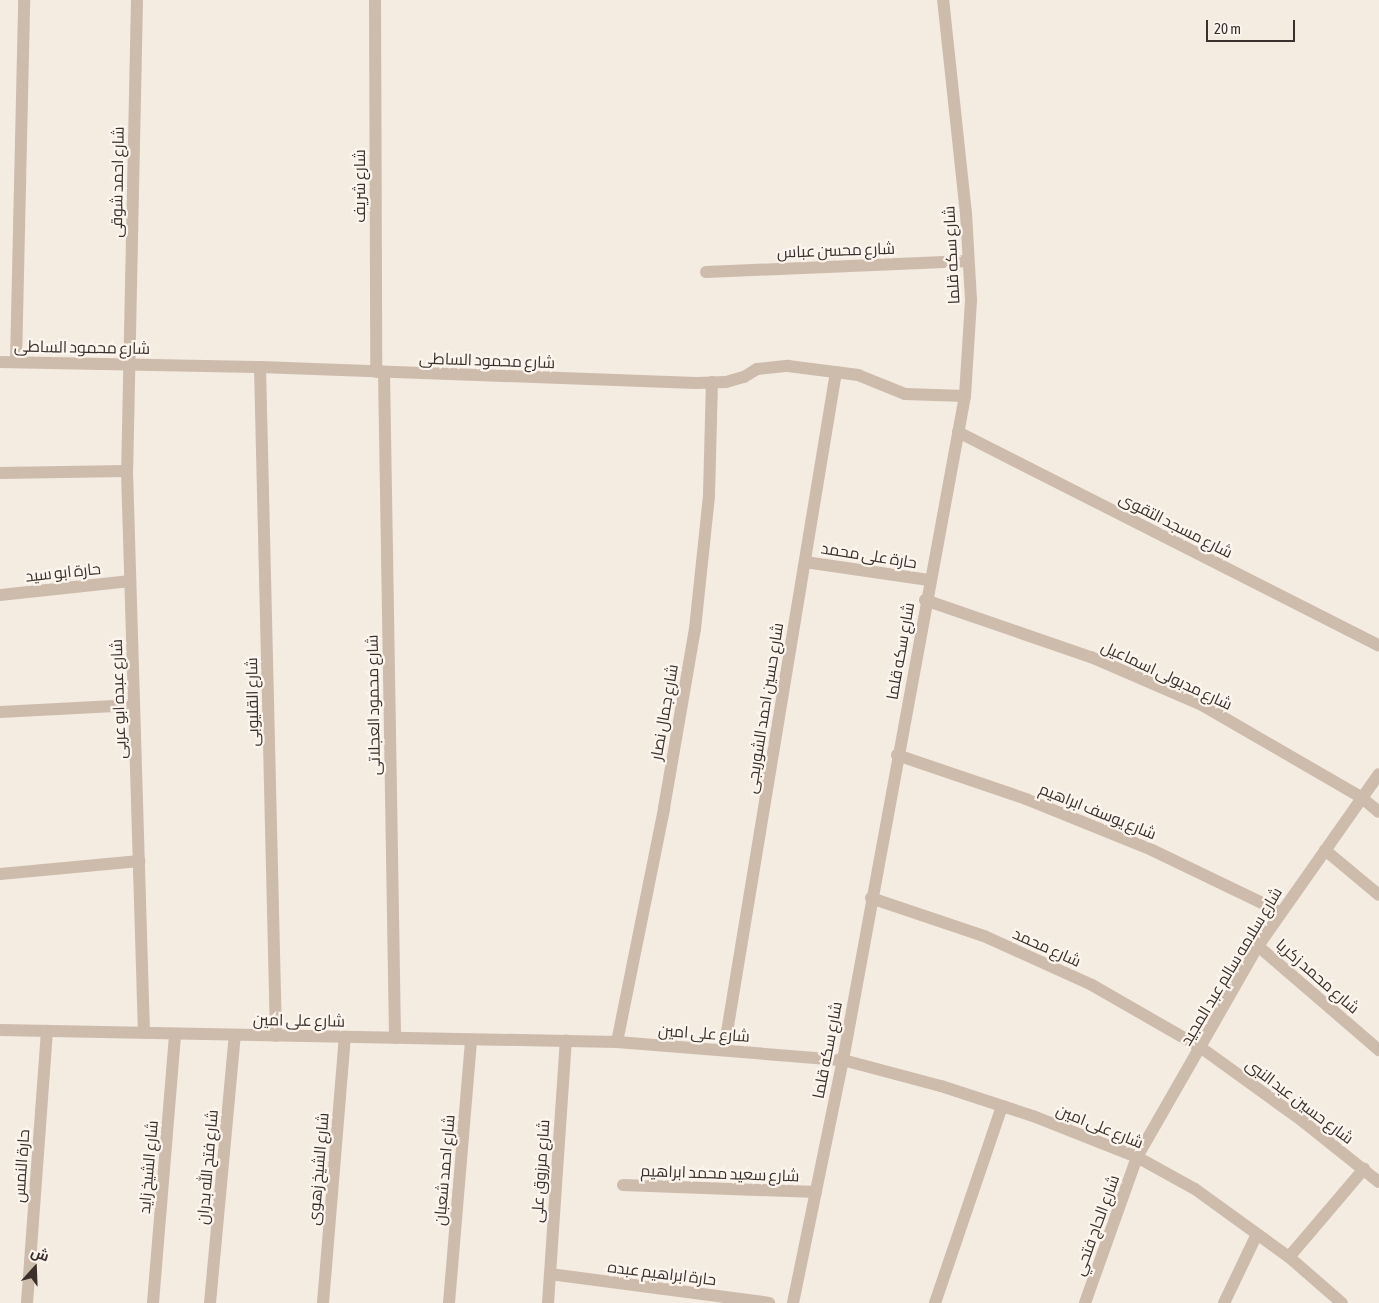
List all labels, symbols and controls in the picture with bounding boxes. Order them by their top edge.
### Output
scale bar [1209,10,1298,42]
text: 20 m [1214,20,1241,37]
street label: شارع احمد شوقى [106,126,128,238]
street label: شارع شريف [349,149,369,223]
street label: شارع سكه قلما [939,205,963,305]
street label: شارع محسن عباس [777,238,895,262]
street label: شارع محمود الساطى [14,336,150,358]
street label: شارع محمود الساطى [419,348,555,372]
street label: شارع مسجد التقوى [1116,488,1236,562]
street label: حارة على محمد [820,538,918,572]
street label: حارة ابو سيد [24,558,102,586]
street label: شارع سكه قلما [882,601,918,701]
street label: شارع حسين احمد الشوربجى [741,621,787,795]
street label: شارع محمود العجلاتى [362,634,384,776]
street label: شارع مدبولى اسماعيل [1098,636,1236,714]
street label: شارع عبده ابو عربى [106,639,130,759]
street label: شارع القليوبى [242,657,262,747]
street label: شارع جمال نصار [646,662,682,762]
street label: شارع يوسف ابراهيم [1037,779,1159,843]
street label: شارع سلامه سالم عبد المجيد [1176,883,1286,1049]
street label: شارع محمد [1010,923,1084,971]
street label: شارع محمد زكريا [1272,935,1364,1017]
street label: شارع سكه قلما [808,1000,846,1100]
street label: شارع على امين [253,1010,345,1030]
street label: شارع على امين [657,1020,751,1046]
street label: شارع حسين عبد النبى [1242,1054,1358,1148]
street label: شارع على امين [1054,1100,1146,1152]
street label: شارع فتح الله بدران [192,1109,222,1225]
street label: شارع الشيخ زهوى [304,1112,332,1226]
street label: شارع احمد شعبان [430,1114,458,1226]
street label: شارع الشيخ زايد [134,1119,162,1215]
street label: شارع مرزوق على [527,1119,553,1223]
street label: حارة النمس [9,1129,33,1203]
street label: شارع سعيد محمد ابراهيم [640,1161,800,1185]
street label: شارع الحاج فتحي [1069,1172,1123,1278]
north arrow [10,1243,60,1293]
text: ش [29,1243,51,1264]
street label: حارة ابراهيم عبده [607,1257,717,1289]

